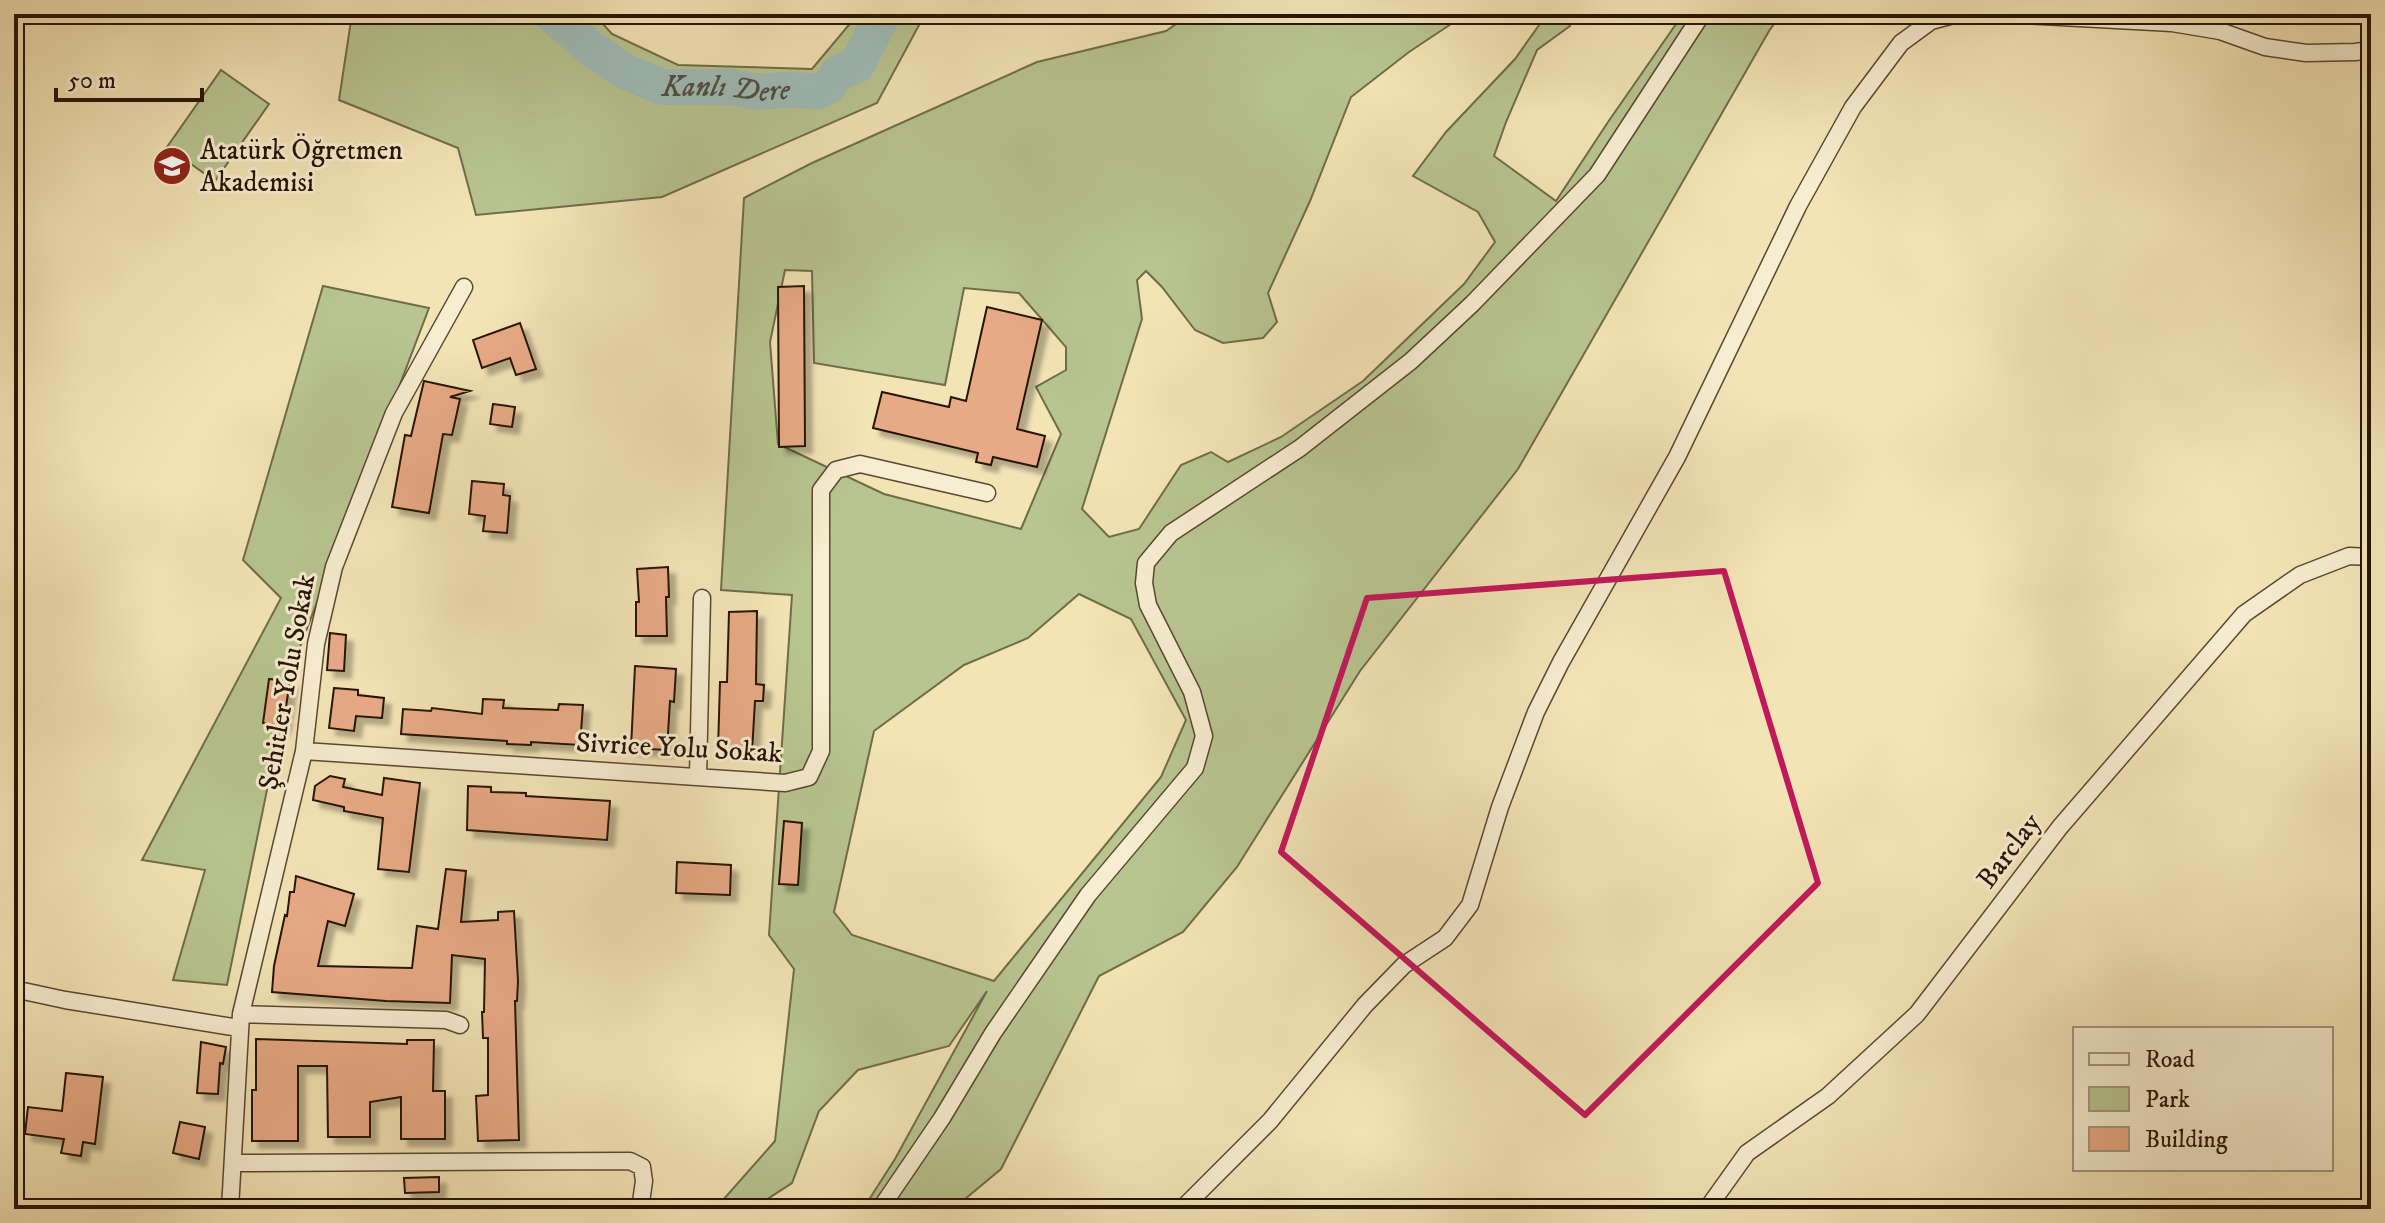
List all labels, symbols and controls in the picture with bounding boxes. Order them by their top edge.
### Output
scale bar [56,52,202,102]
text: 50 m [68,66,116,96]
water label: Kanlı Dere [661,69,792,111]
place label: Atatürk Öğretmen Akademisi [200,133,403,200]
school or university icon: Atatürk Öğretmen Akademisi [151,145,193,187]
street label: Şehitler Yolu Sokak [251,571,323,793]
street label: Sivrice Yolu Sokak [575,725,783,771]
street label: Barclay [1969,806,2049,896]
legend [2073,1027,2333,1171]
text: Road [2145,1045,2195,1075]
text: Park [2145,1085,2190,1115]
text: Building [2145,1125,2228,1155]

